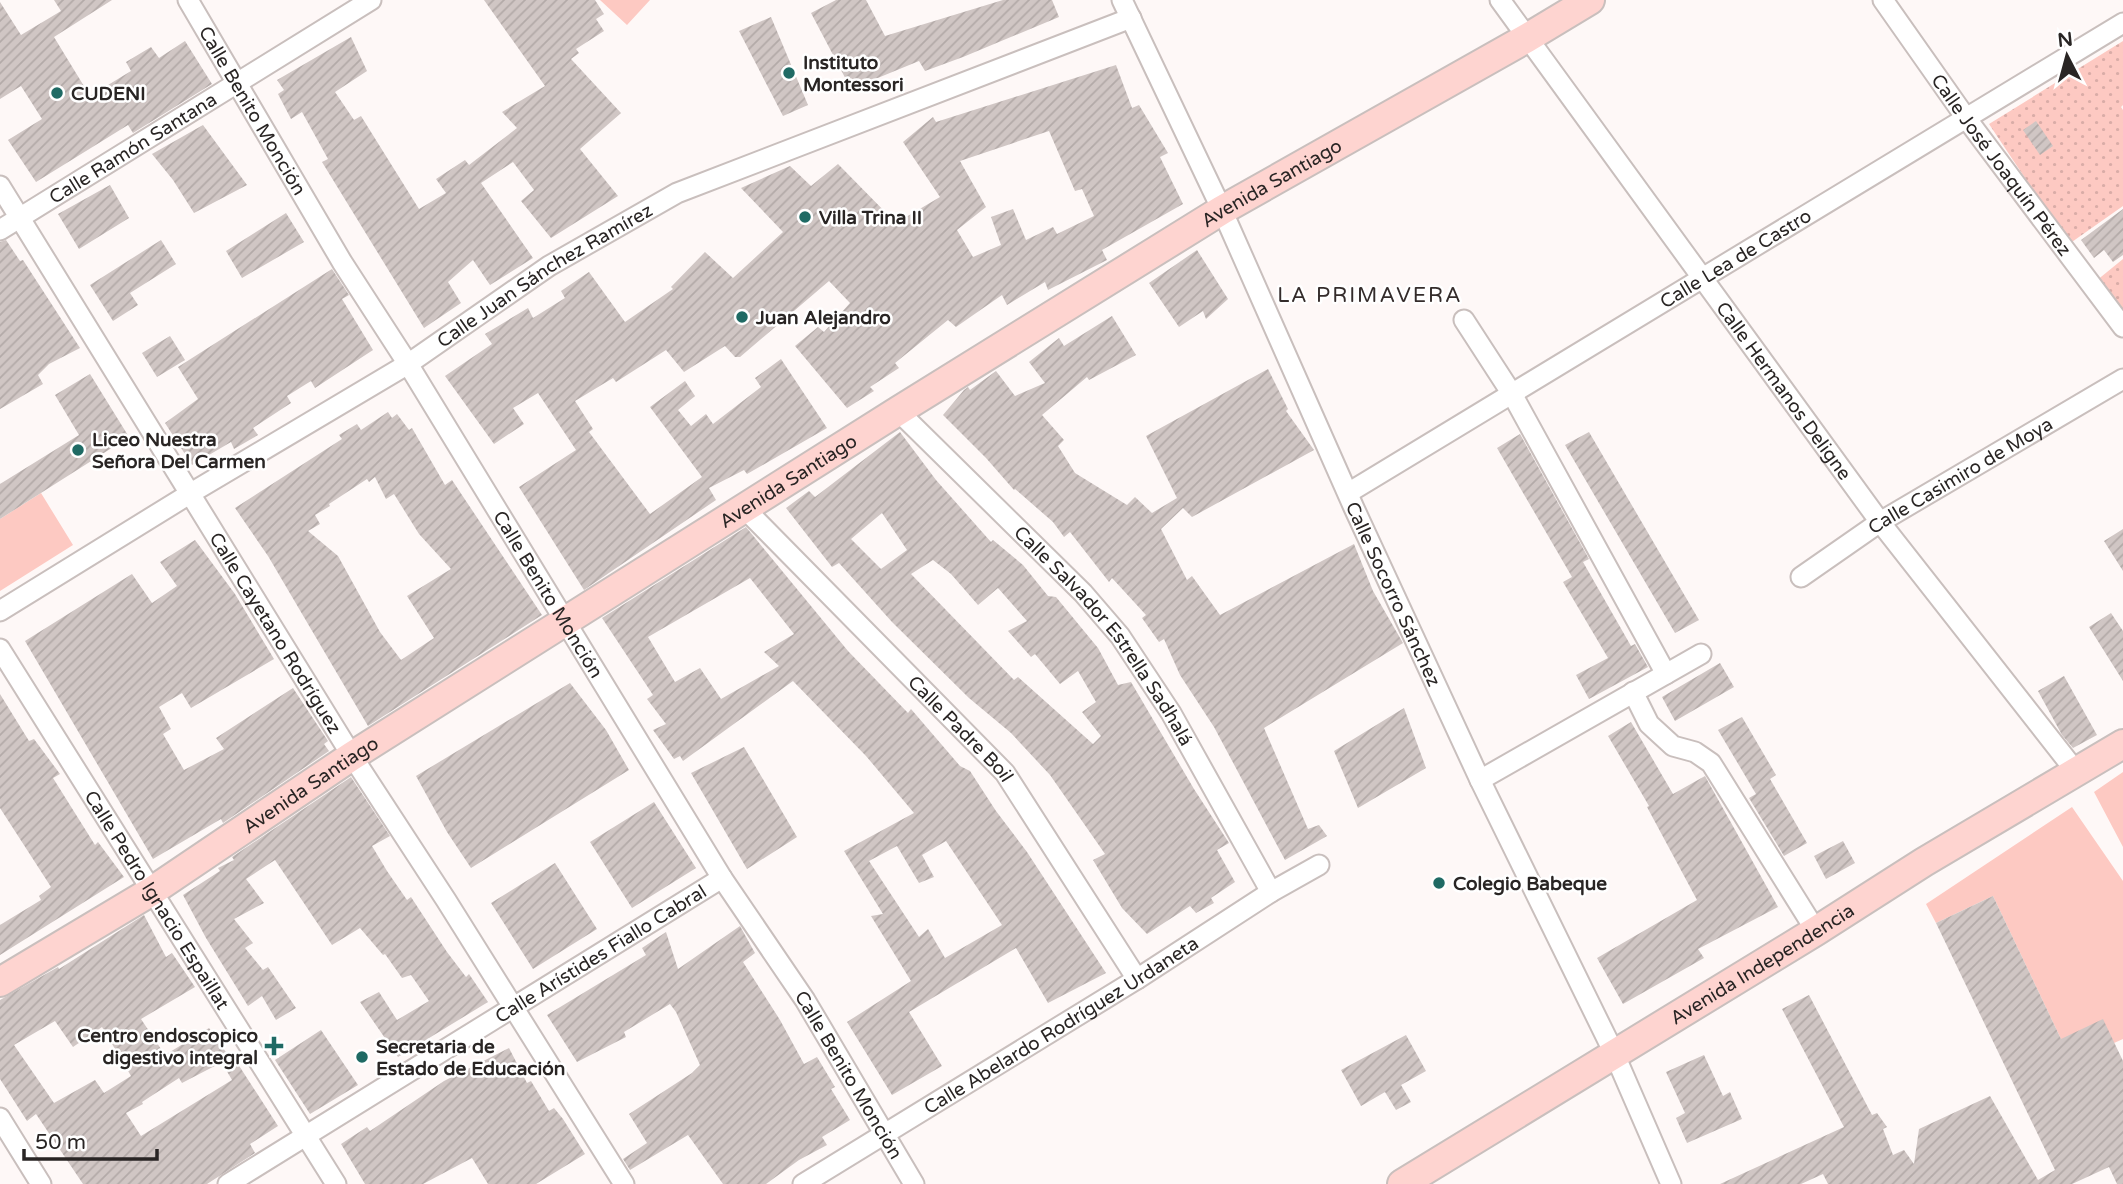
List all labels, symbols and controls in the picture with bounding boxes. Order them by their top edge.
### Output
north arrow [2032,21,2102,91]
street label: Calle Benito Monción [194,22,310,199]
text: N [2057,28,2074,52]
place label: Instituto Montessori [803,52,904,96]
marker: Instituto Montessori [781,65,797,81]
street label: Calle José Joaquín Pérez [1926,70,2076,260]
place label: CUDENI [71,83,146,105]
marker: CUDENI [49,85,65,101]
street label: Calle Ramón Santana [45,89,221,209]
street label: Avenida Santiago [1197,135,1346,232]
street label: Calle Juan Sánchez Ramírez [433,199,657,353]
street label: Calle Lea de Castro [1656,205,1816,313]
place label: Villa Trina II [819,207,922,229]
marker: Villa Trina II [797,209,813,225]
district label: LA PRIMAVERA [1277,283,1463,308]
street label: Calle Hermanos Deligne [1711,298,1856,485]
place label: Juan Alejandro [755,307,891,330]
marker: Juan Alejandro [734,309,750,325]
street label: Calle Casimiro de Moya [1864,413,2057,539]
place label: Liceo Nuestra Señora Del Carmen [92,429,266,473]
street label: Avenida Santiago [716,430,861,533]
marker: Liceo Nuestra Señora Del Carmen [70,442,86,458]
street label: Calle Socorro Sánchez [1341,498,1445,690]
street label: Calle Benito Monción [488,507,607,682]
street label: Calle Salvador Estrella Sadhalá [1009,522,1197,750]
street label: Calle Cayetano Rodríguez [205,528,345,738]
street label: Calle Padre Boil [903,671,1018,786]
street label: Avenida Santiago [239,732,383,838]
street label: Calle Pedro Ignacio Espaillat [80,787,234,1014]
place label: Colegio Babeque [1453,873,1607,896]
marker: Colegio Babeque [1431,875,1447,891]
street label: Calle Arístides Fiallo Cabral [491,880,711,1028]
street label: Avenida Independencia [1666,900,1859,1029]
street label: Calle Abelardo Rodríguez Urdaneta [920,932,1203,1119]
street label: Calle Benito Monción [790,987,907,1163]
place label: Centro endoscopico digestivo integral [77,1025,258,1070]
marker: Centro endoscopico digestivo integral [264,1036,284,1056]
place label: Secretaria de Estado de Educación [376,1036,565,1080]
marker: Secretaria de Estado de Educación [354,1049,370,1065]
scale bar [24,1118,158,1162]
text: 50 m [35,1130,86,1155]

